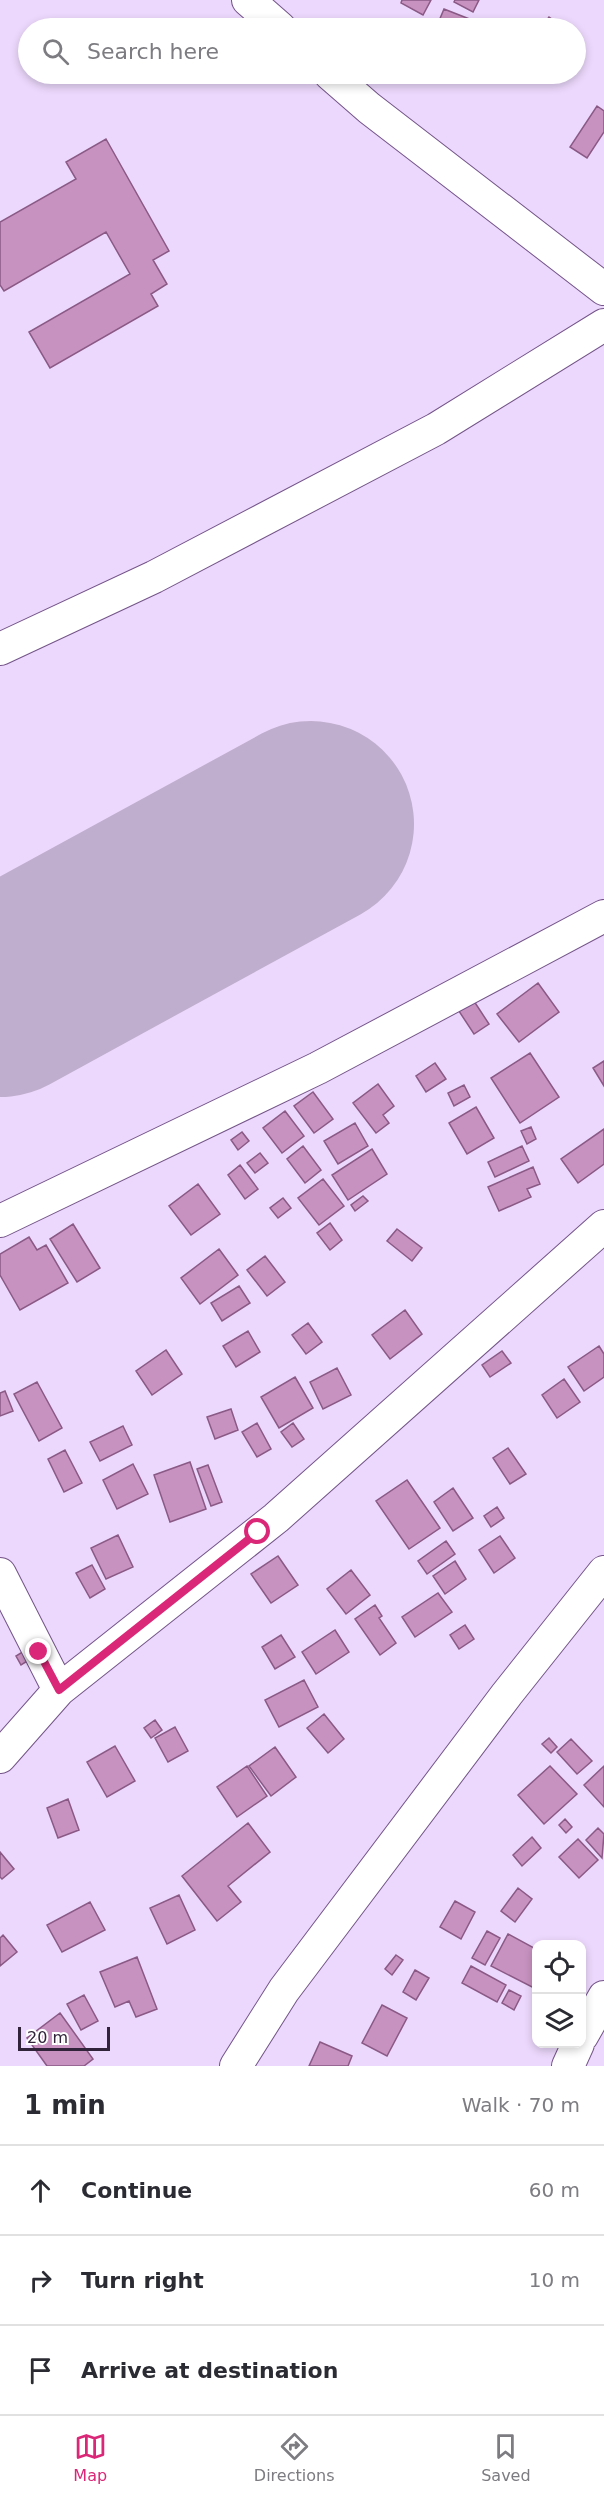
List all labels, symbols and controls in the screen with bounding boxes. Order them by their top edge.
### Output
search box [18,18,586,84]
icon: search [39,35,72,68]
text: Search here [87,39,219,64]
route start [244,1518,270,1544]
route end [25,1638,51,1664]
map controls [532,1940,586,2048]
button: locate [532,1940,586,1994]
button: layers [532,1994,586,2048]
scale bar [18,2024,110,2052]
text: 20 m [27,2028,68,2047]
text: 1 min [24,2090,106,2120]
text: Walk · 70 m [462,2093,580,2117]
icon: ahead [24,2174,57,2207]
text: Continue [81,2178,192,2203]
text: 60 m [529,2178,580,2202]
icon: right [24,2264,57,2297]
text: Turn right [81,2268,204,2293]
text: 10 m [529,2268,580,2292]
icon: arrive [24,2354,57,2387]
text: Arrive at destination [81,2358,338,2383]
tab: Map [73,2430,107,2485]
tab: Directions [254,2430,334,2485]
tab: Saved [481,2430,531,2485]

